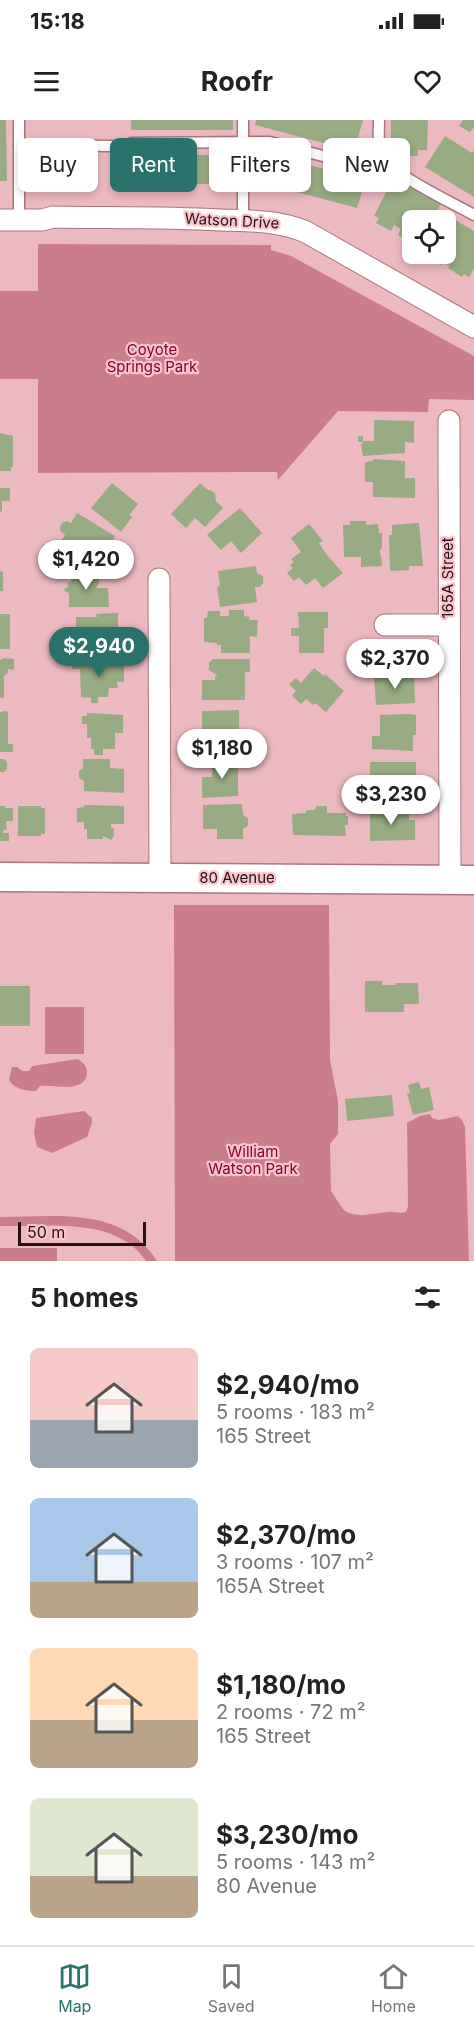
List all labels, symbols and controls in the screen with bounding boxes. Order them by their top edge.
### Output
text: 15:18 [30,8,85,34]
icon: menu [30,65,63,98]
text: Roofr [201,65,273,98]
icon: heart [411,65,444,98]
chip: Buy [18,138,98,192]
chip: Rent [110,138,197,192]
chip: Filters [209,138,311,192]
chip: New [323,138,410,192]
street label: Watson Drive [184,209,280,232]
map controls [402,210,456,264]
button: locate [402,210,456,264]
park label: Coyote Springs Park [107,340,198,376]
street label: 165A Street [438,537,457,619]
pin: $1,420 [37,540,135,591]
text: $1,420 [52,547,120,571]
pin: $2,940 [50,627,148,678]
text: $2,940 [63,634,135,658]
pin: $2,370 [346,639,444,690]
text: $2,370 [360,646,430,670]
pin: $1,180 [173,729,271,780]
text: $1,180 [191,736,253,760]
pin: $3,230 [342,775,440,826]
text: $3,230 [355,782,427,806]
street label: 80 Avenue [199,868,275,887]
park label: William Watson Park [208,1142,298,1178]
scale bar [18,1219,146,1246]
text: 50 m [27,1222,65,1242]
icon: filters [411,1281,444,1314]
text: 5 homes [30,1282,139,1313]
text: $2,940/mo [216,1369,360,1400]
icon: home [78,1372,150,1444]
text: 5 rooms · 183 m² [216,1400,375,1424]
text: 165 Street [216,1424,311,1448]
text: $2,370/mo [216,1519,356,1550]
icon: home [78,1522,150,1594]
text: 3 rooms · 107 m² [216,1550,374,1574]
text: 165A Street [216,1574,325,1598]
text: $1,180/mo [216,1669,346,1700]
icon: home [78,1672,150,1744]
text: 2 rooms · 72 m² [216,1700,366,1724]
text: 165 Street [216,1724,311,1748]
text: $3,230/mo [216,1819,358,1850]
icon: home [78,1822,150,1894]
text: 5 rooms · 143 m² [216,1850,375,1874]
text: 80 Avenue [216,1874,317,1898]
tab: Map [58,1960,91,2016]
tab: Saved [208,1960,255,2016]
tab: Home [371,1960,416,2016]

